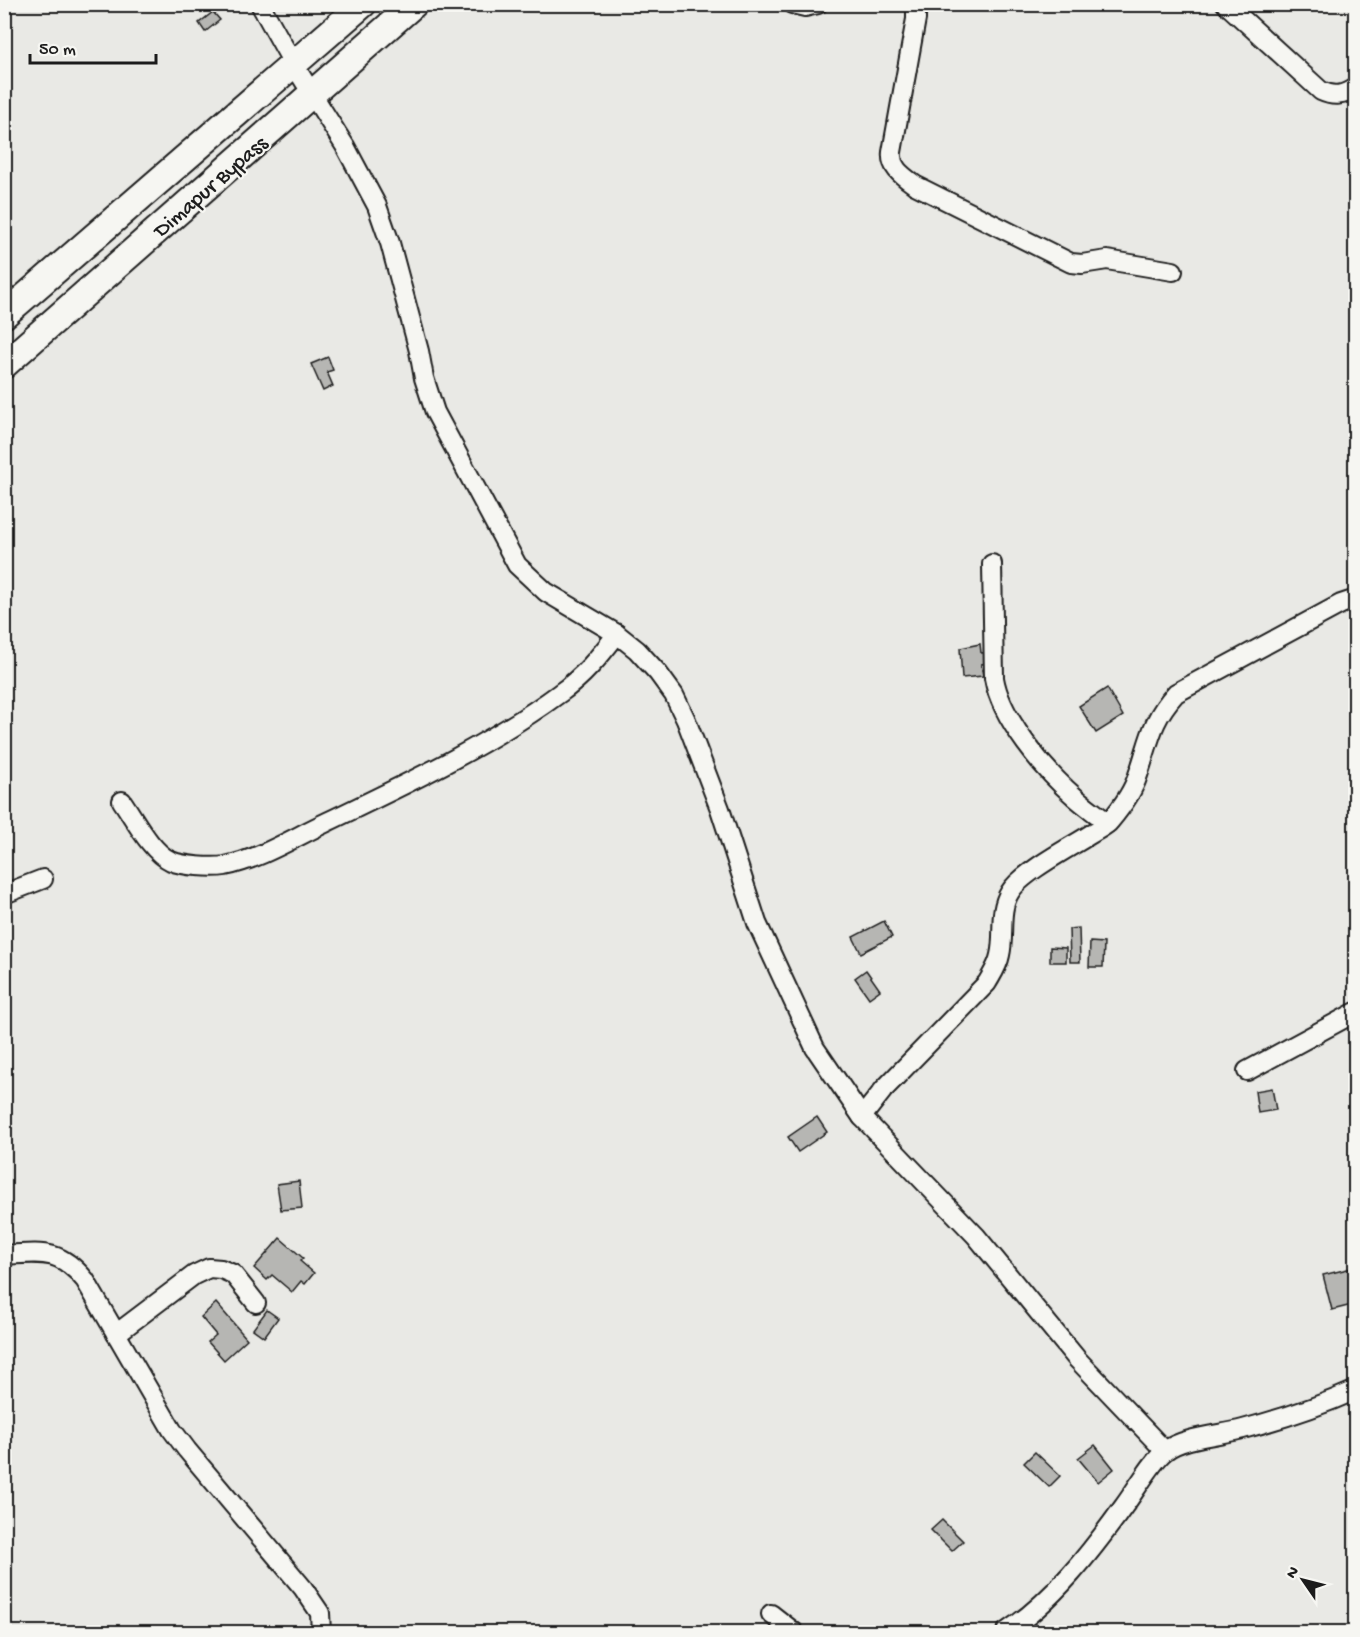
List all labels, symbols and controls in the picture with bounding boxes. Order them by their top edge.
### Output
scale bar [30,27,156,65]
text: 50 m [39,40,76,61]
street label: Dimapur Bypass [148,131,275,246]
north arrow [1273,1550,1333,1610]
text: N [1283,1563,1305,1583]

